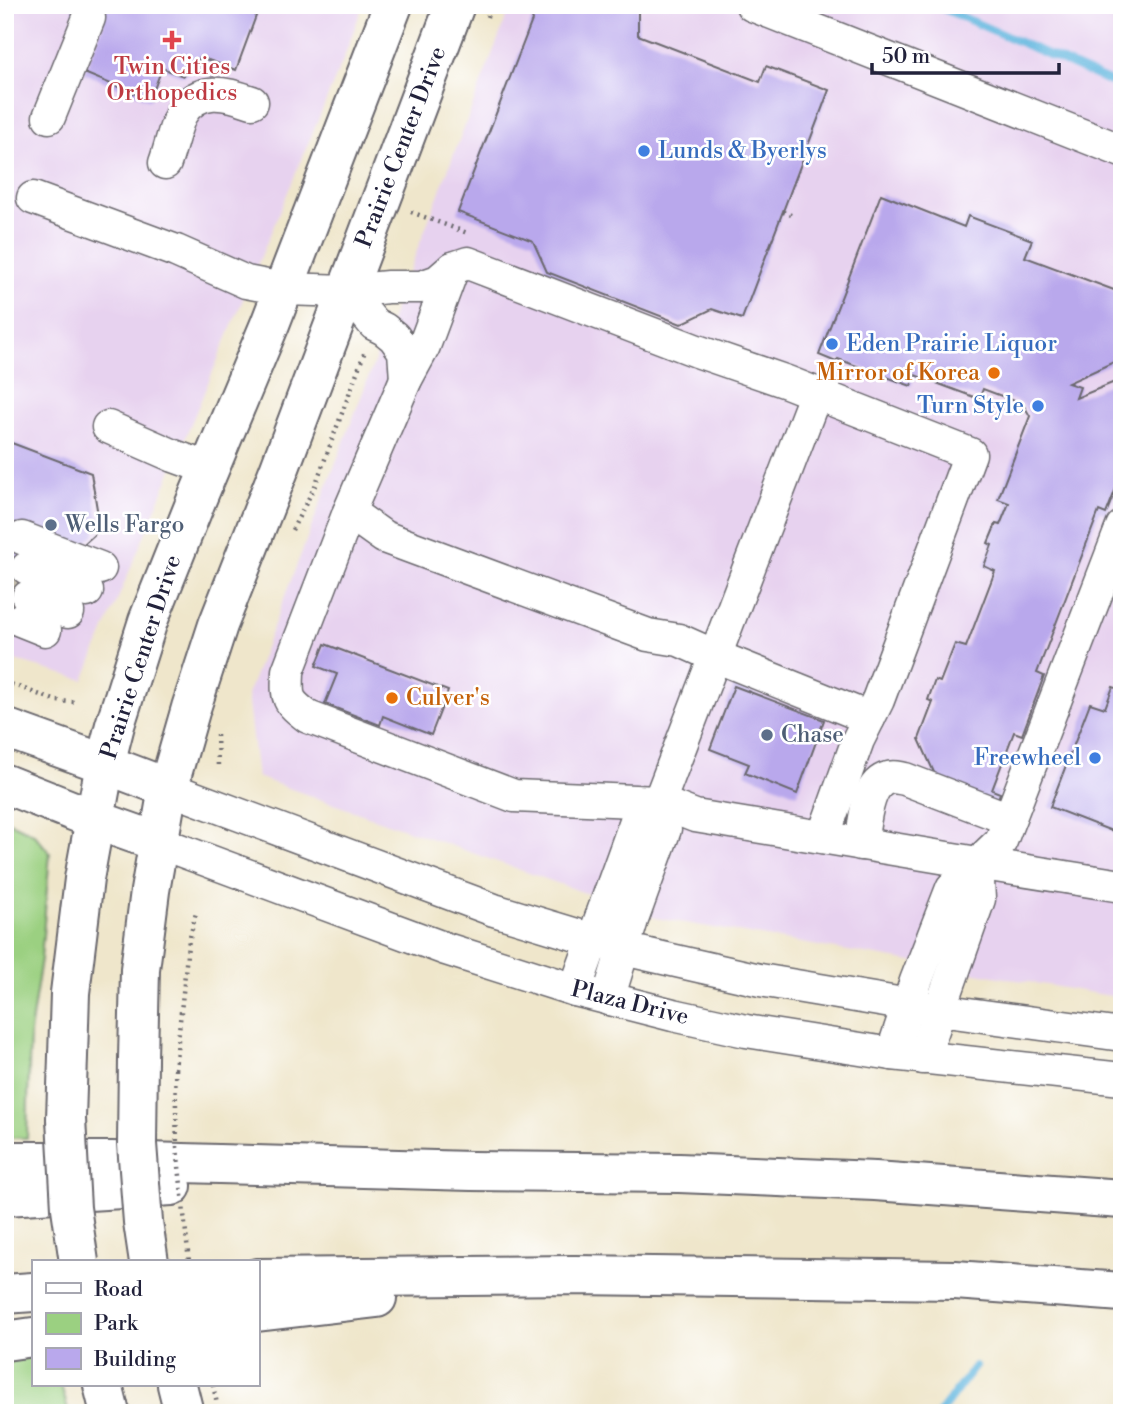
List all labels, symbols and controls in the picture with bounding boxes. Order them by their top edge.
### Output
marker: Twin Cities Orthopedics [162,30,182,50]
scale bar [872,32,1059,76]
street label: Prairie Center Drive [350,43,452,251]
text: 50 m [882,44,930,70]
place label: Twin Cities Orthopedics [107,53,237,107]
place label: Lunds & Byerlys [658,137,827,165]
marker: Lunds & Byerlys [636,143,652,159]
place label: Eden Prairie Liquor [846,330,1057,358]
marker: Eden Prairie Liquor [824,336,840,352]
place label: Mirror of Korea [816,359,980,387]
marker: Mirror of Korea [986,365,1002,381]
place label: Turn Style [917,392,1024,420]
marker: Turn Style [1030,398,1046,414]
place label: Wells Fargo [64,511,184,539]
marker: Wells Fargo [43,517,59,533]
street label: Prairie Center Drive [95,551,187,763]
place label: Culver's [406,684,490,712]
marker: Culver's [384,690,400,706]
place label: Chase [781,721,844,749]
marker: Chase [759,727,775,743]
place label: Freewheel [974,744,1081,772]
marker: Freewheel [1087,750,1103,766]
street label: Plaza Drive [568,975,692,1031]
legend [32,1260,259,1386]
text: Road [94,1277,143,1303]
text: Park [94,1311,139,1337]
text: Building [93,1347,176,1373]

